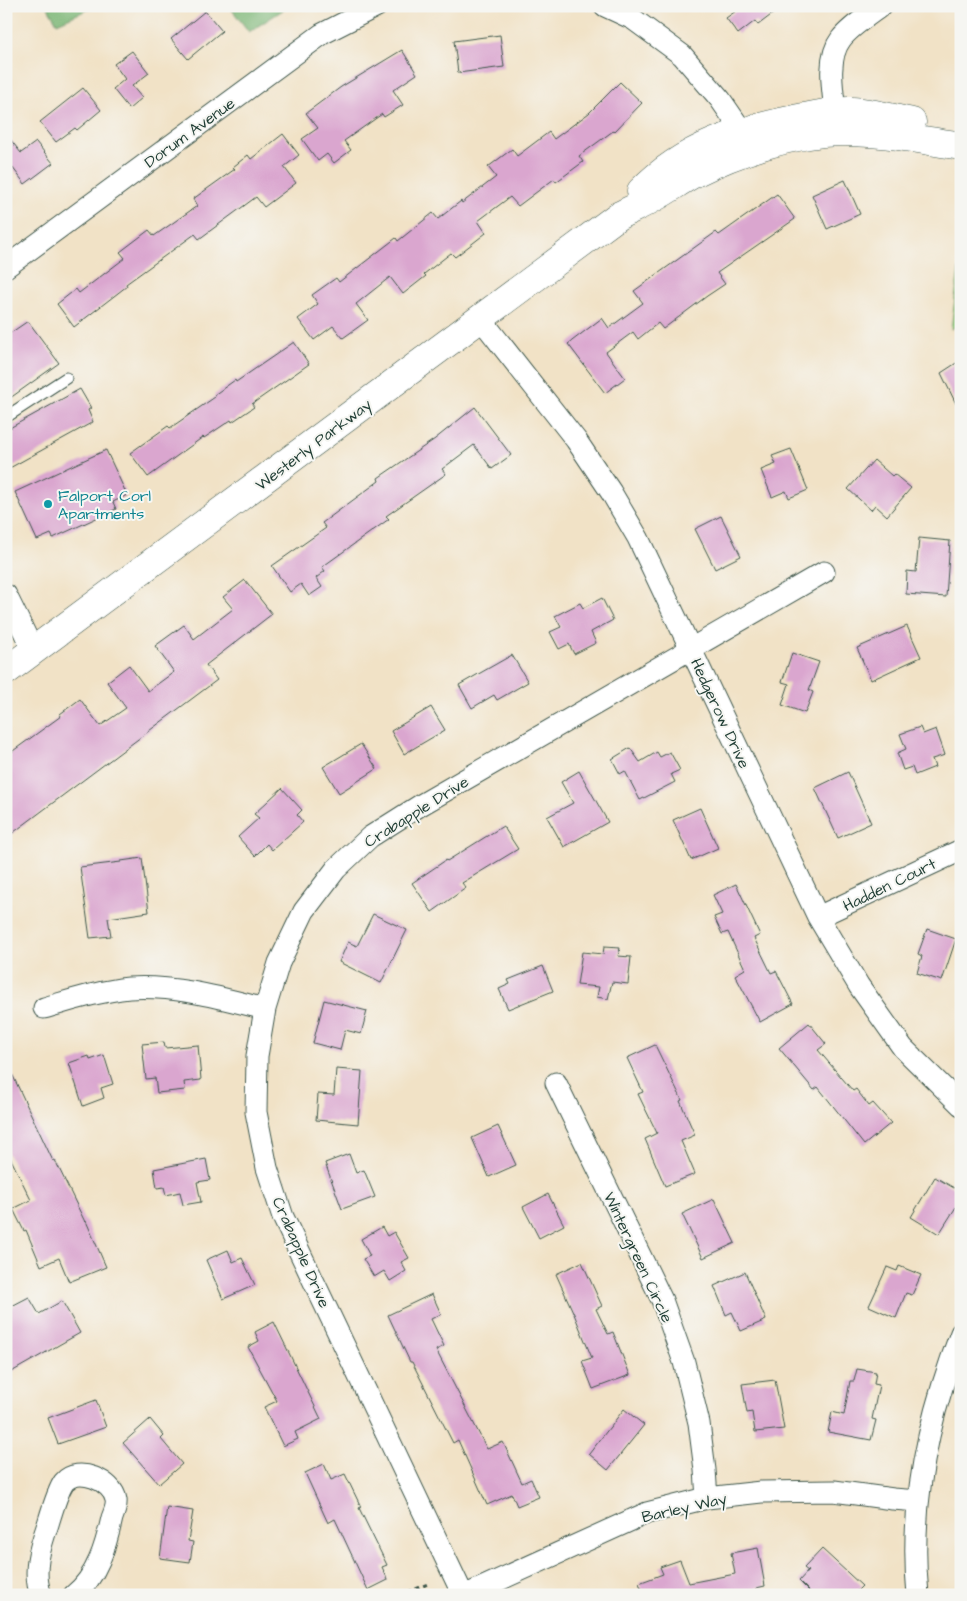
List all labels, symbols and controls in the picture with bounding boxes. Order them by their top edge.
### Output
street label: Dorum Avenue [140,92,240,173]
street label: Westerly Parkway [251,394,377,497]
place label: Falport Corl Apartments [58,485,151,525]
marker: Falport Corl Apartments [42,498,54,510]
street label: Hedgerow Drive [684,655,755,773]
street label: Crabapple Drive [360,771,473,853]
street label: Hadden Court [839,853,940,917]
street label: Wintergreen Circle [597,1188,678,1327]
street label: Crabapple Drive [267,1193,336,1312]
street label: Barley Way [640,1487,729,1529]

